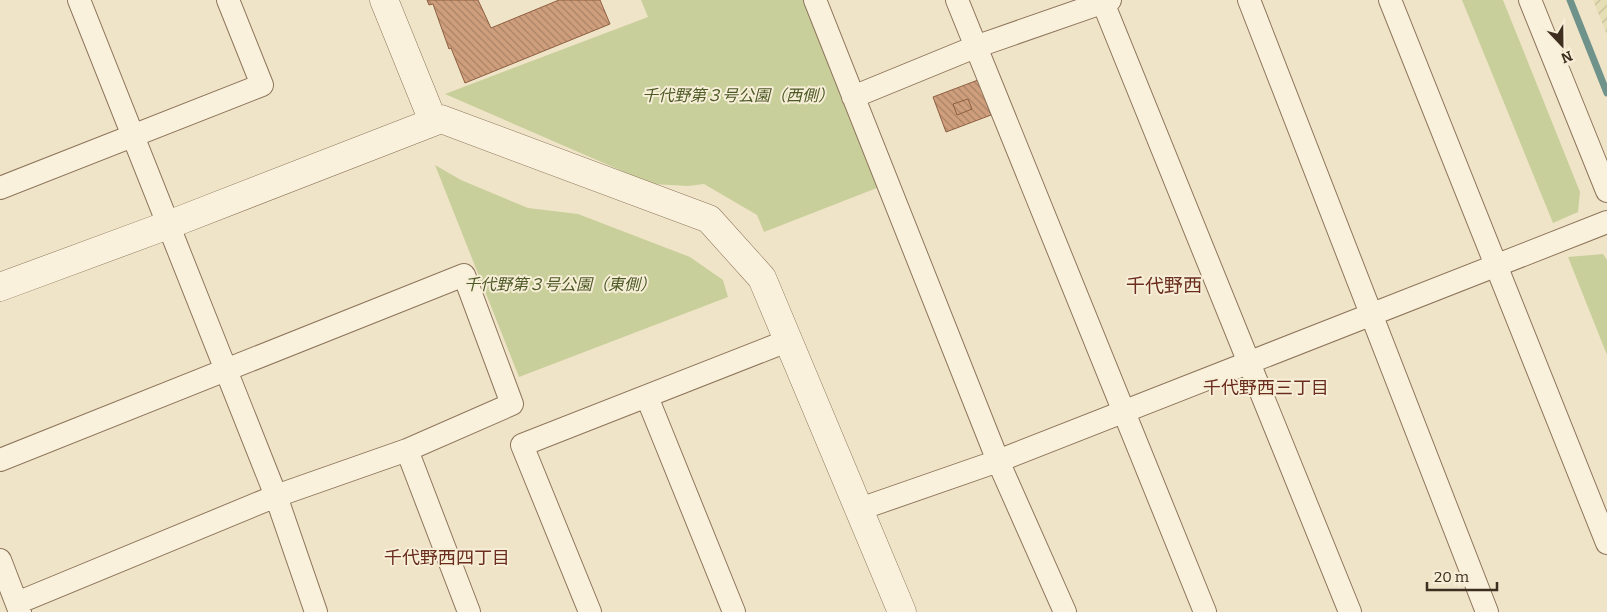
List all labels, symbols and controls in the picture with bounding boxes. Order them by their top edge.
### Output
north arrow [1537,20,1587,70]
text: N [1558,47,1575,67]
park label: 千代野第３号公園（西側） [642,86,834,105]
district label: 千代野西 [1126,274,1202,297]
park label: 千代野第３号公園（東側） [464,275,656,294]
district label: 千代野西三丁目 [1203,377,1329,399]
district label: 千代野西四丁目 [384,547,510,569]
scale bar [1427,560,1497,592]
text: 20 m [1434,568,1470,586]

